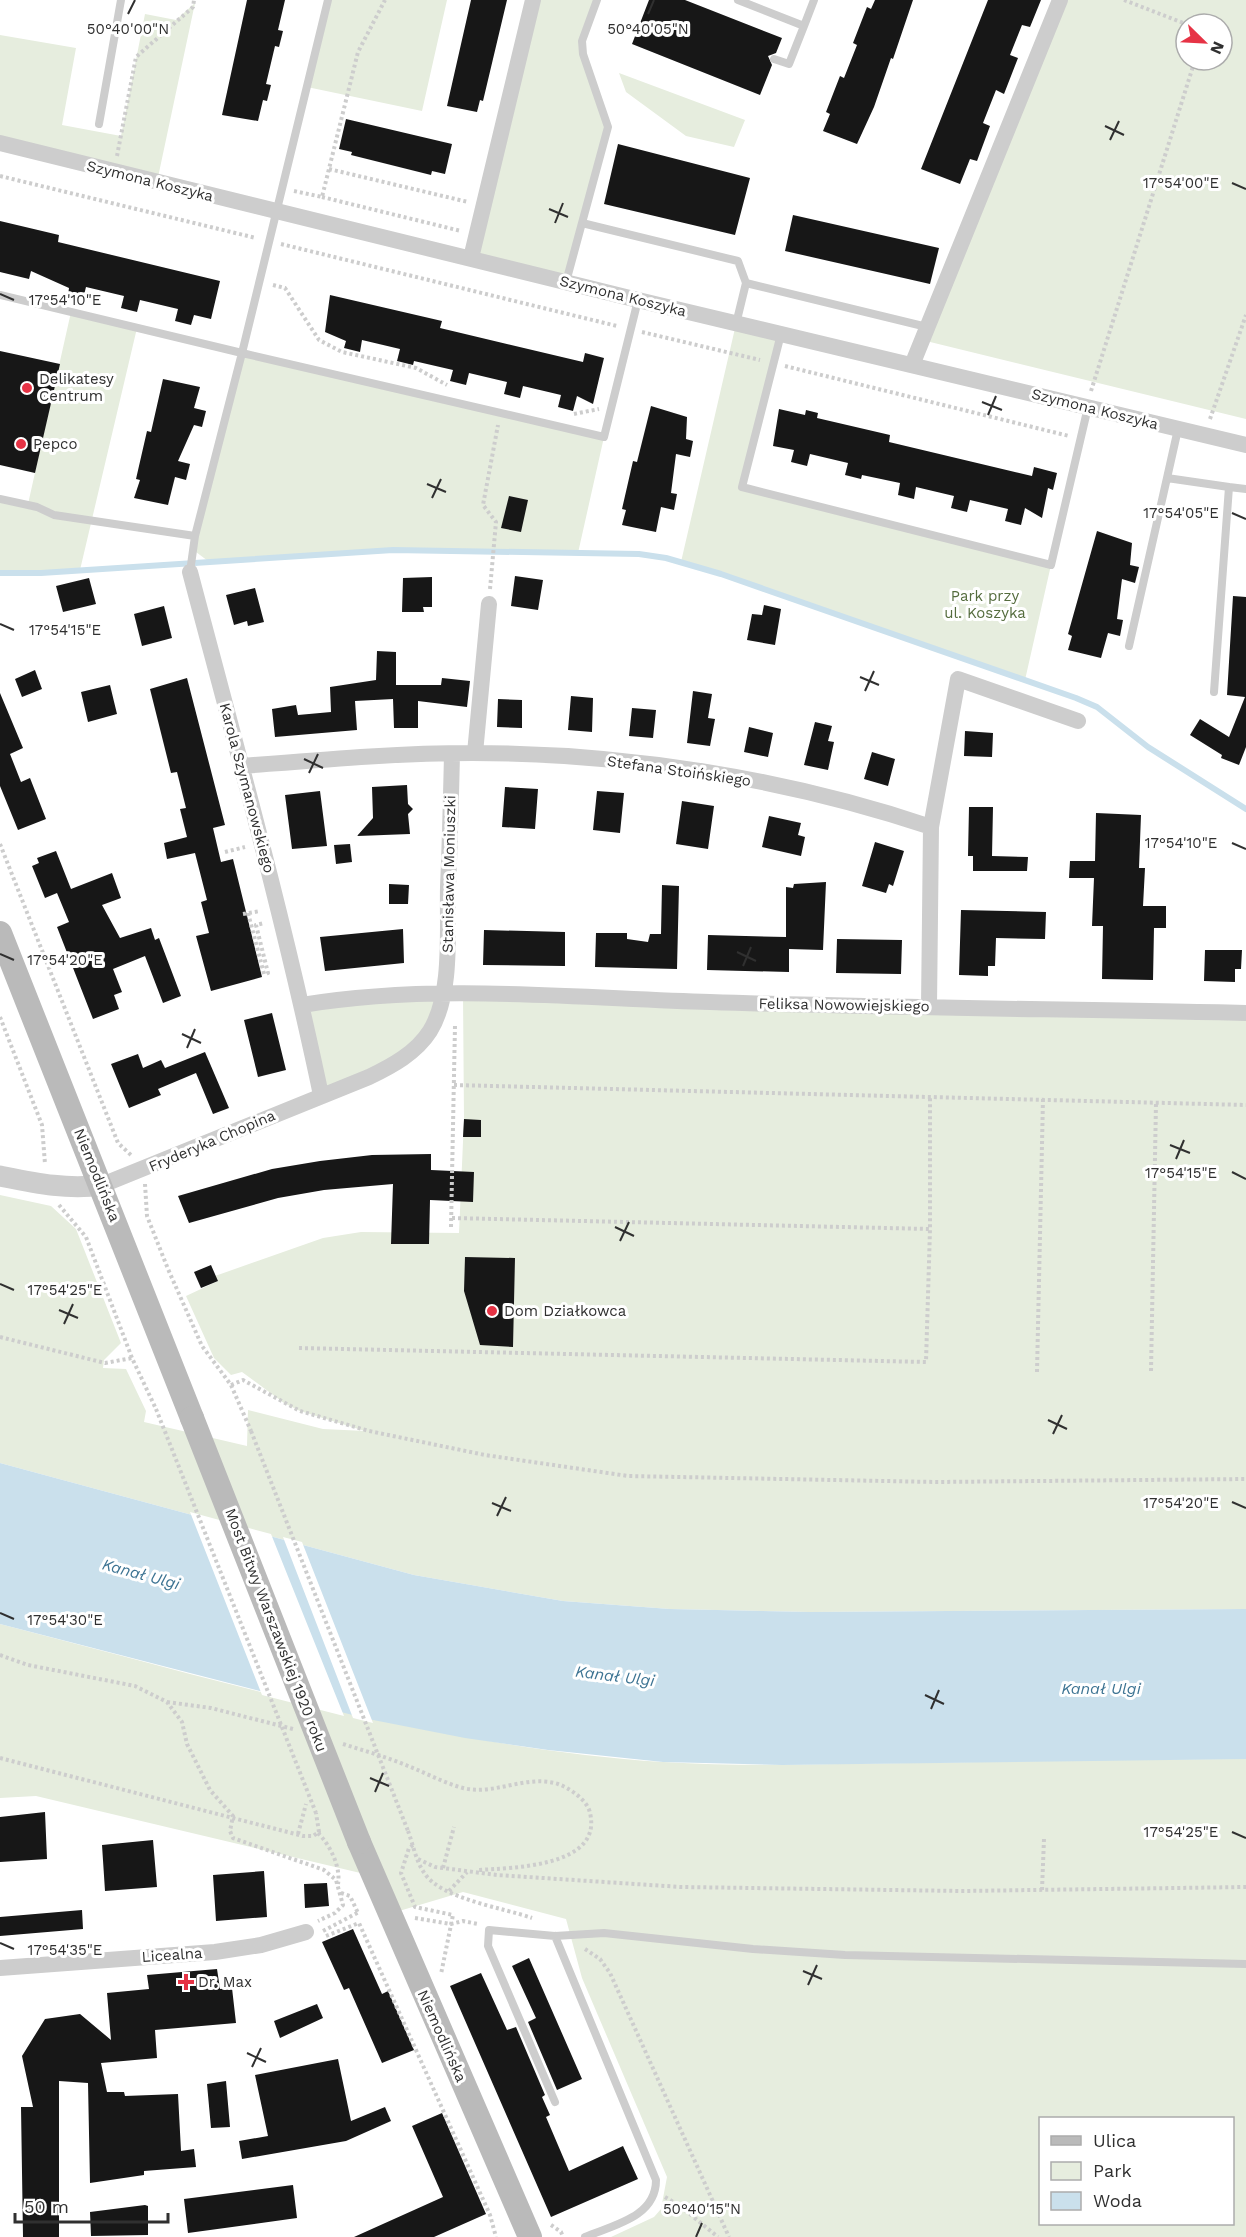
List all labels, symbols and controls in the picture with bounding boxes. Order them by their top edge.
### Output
north arrow [1174,12,1234,72]
text: 50°40'00"N [87,20,169,38]
text: 50°40'05"N [607,20,689,38]
text: N [1206,39,1228,57]
street label: Szymona Koszyka [85,157,216,206]
text: 17°54'00"E [1143,174,1219,192]
street label: Szymona Koszyka [558,272,689,321]
text: 17°54'10"E [29,291,101,309]
place label: Delikatesy Centrum [39,370,114,405]
marker: Delikatesy Centrum [20,381,34,395]
street label: Szymona Koszyka [1030,385,1161,434]
place label: Pepco [33,435,77,453]
marker: Pepco [14,437,28,451]
text: 17°54'05"E [1143,504,1219,522]
park label: Park przy ul. Koszyka [944,587,1026,622]
text: 17°54'15"E [29,621,101,639]
street label: Karola Szymanowskiego [216,701,278,875]
street label: Stefana Stoińskiego [606,752,752,790]
street label: Stanisława Moniuszki [439,795,459,953]
text: 17°54'10"E [1145,834,1217,852]
text: 17°54'20"E [27,951,103,969]
street label: Feliksa Nowowiejskiego [758,995,930,1015]
street label: Fryderyka Chopina [146,1106,278,1176]
street label: Niemodlińska [70,1126,124,1225]
text: 17°54'15"E [1145,1164,1217,1182]
text: 17°54'25"E [28,1281,102,1299]
place label: Dom Działkowca [504,1302,627,1320]
marker: Dom Działkowca [485,1304,499,1318]
text: 17°54'20"E [1143,1494,1219,1512]
street label: Most Bitwy Warszawskiej 1920 roku [221,1506,331,1754]
water label: Kanał Ulgi [100,1555,183,1594]
text: 17°54'30"E [27,1611,103,1629]
water label: Kanał Ulgi [574,1662,657,1690]
water label: Kanał Ulgi [1061,1679,1142,1698]
text: 17°54'25"E [1144,1823,1218,1841]
text: 17°54'35"E [28,1941,102,1959]
street label: Licealna [141,1944,203,1966]
place label: Dr. Max [198,1973,252,1991]
marker: Dr. Max [179,1975,193,1989]
street label: Niemodlińska [414,1987,471,2085]
legend [1039,2117,1234,2225]
text: Ulica [1093,2130,1136,2151]
text: Park [1093,2160,1132,2181]
scale bar [15,2186,168,2224]
text: Woda [1093,2190,1142,2211]
text: 50 m [24,2196,69,2217]
text: 50°40'15"N [663,2200,741,2218]

